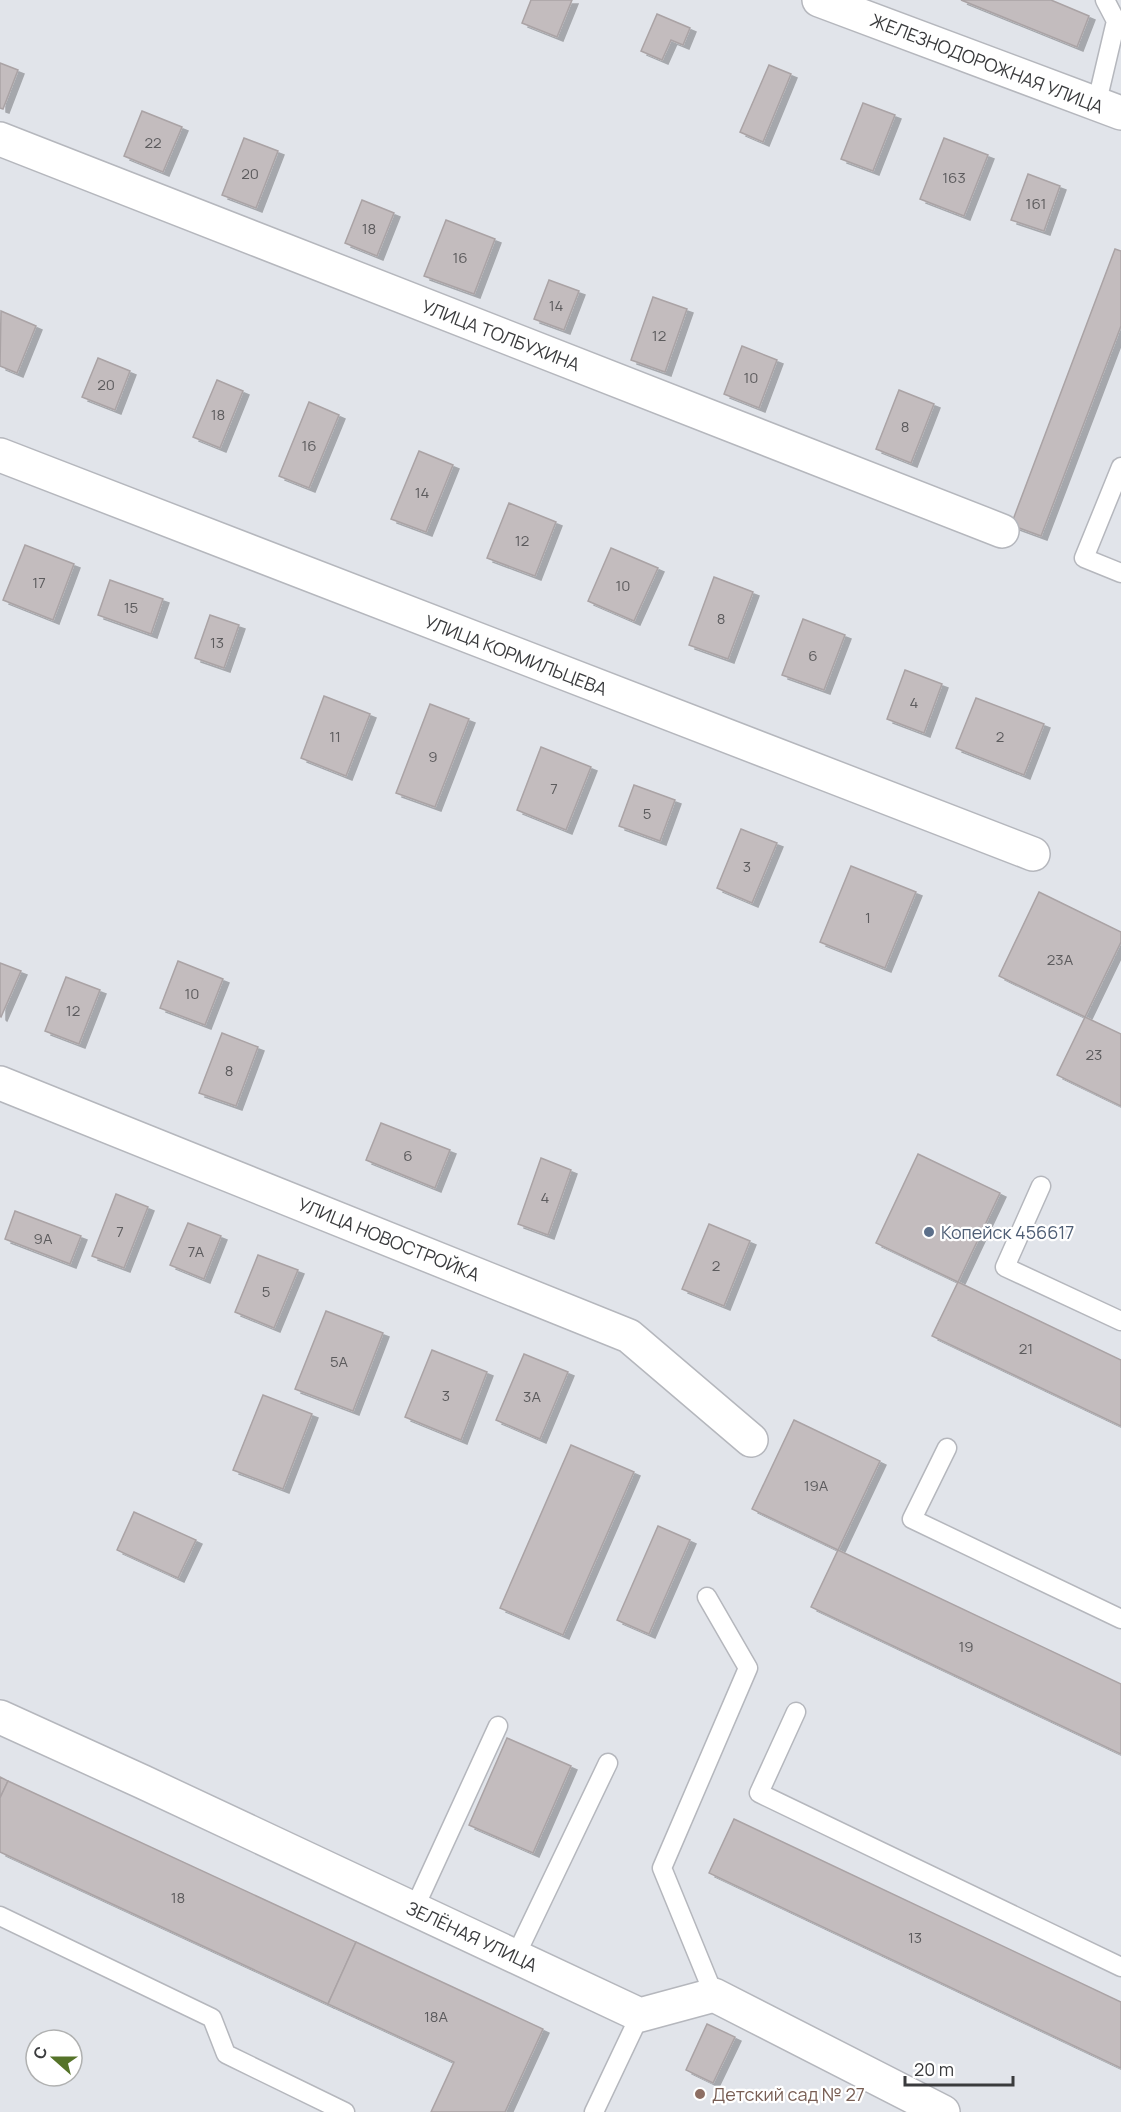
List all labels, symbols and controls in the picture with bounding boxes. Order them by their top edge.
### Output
street label: ЖЕЛЕЗНОДОРОЖНАЯ УЛИЦА [867,7,1107,119]
house number: 22 [144,132,162,153]
house number: 20 [241,163,259,184]
house number: 163 [942,167,966,188]
house number: 161 [1026,193,1046,214]
house number: 18 [362,218,376,239]
house number: 16 [452,247,468,268]
street label: УЛИЦА ТОЛБУХИНА [419,294,584,376]
house number: 14 [549,295,563,316]
house number: 12 [652,325,666,346]
house number: 10 [744,367,759,388]
house number: 20 [97,374,115,395]
house number: 18 [211,404,225,425]
house number: 8 [901,416,909,437]
house number: 16 [301,435,317,456]
house number: 14 [415,482,429,503]
house number: 12 [515,530,529,551]
house number: 17 [32,572,46,593]
house number: 10 [616,575,631,596]
house number: 15 [124,597,138,618]
house number: 8 [717,608,725,629]
street label: УЛИЦА КОРМИЛЬЦЕВА [421,609,611,701]
house number: 13 [210,632,224,653]
house number: 6 [808,645,818,666]
house number: 4 [910,692,919,713]
house number: 11 [329,726,341,747]
house number: 2 [996,726,1004,747]
house number: 9 [428,746,438,767]
house number: 7 [550,778,558,799]
house number: 5 [643,803,651,824]
house number: 3 [743,856,751,877]
house number: 1 [865,907,871,928]
house number: 23А [1047,949,1074,970]
house number: 10 [185,983,200,1004]
house number: 12 [66,1000,80,1021]
house number: 23 [1086,1044,1102,1065]
house number: 8 [225,1060,233,1081]
house number: 6 [403,1145,413,1166]
house number: 4 [541,1187,550,1208]
street label: УЛИЦА НОВОСТРОЙКА [295,1192,484,1287]
place label: Копейск 456617 [941,1220,1074,1244]
house number: 7 [116,1221,124,1242]
marker: Копейск 456617 [922,1225,936,1239]
house number: 9А [34,1228,53,1249]
house number: 7А [188,1241,205,1262]
house number: 2 [712,1255,720,1276]
house number: 5 [262,1281,270,1302]
house number: 21 [1019,1338,1033,1359]
house number: 5А [330,1351,349,1372]
house number: 3 [442,1385,450,1406]
house number: 3А [523,1386,541,1407]
house number: 19А [804,1475,829,1496]
house number: 19 [958,1636,974,1657]
house number: 18 [171,1887,185,1908]
street label: ЗЕЛЁНАЯ УЛИЦА [403,1895,542,1977]
house number: 13 [908,1927,922,1948]
house number: 18А [424,2006,449,2027]
north arrow [24,2028,84,2088]
text: С [28,2043,52,2062]
scale bar [905,2049,1013,2087]
text: 20 m [914,2057,954,2081]
place label: Детский сад № 27 [712,2082,865,2106]
marker: Детский сад № 27 [693,2087,707,2101]

